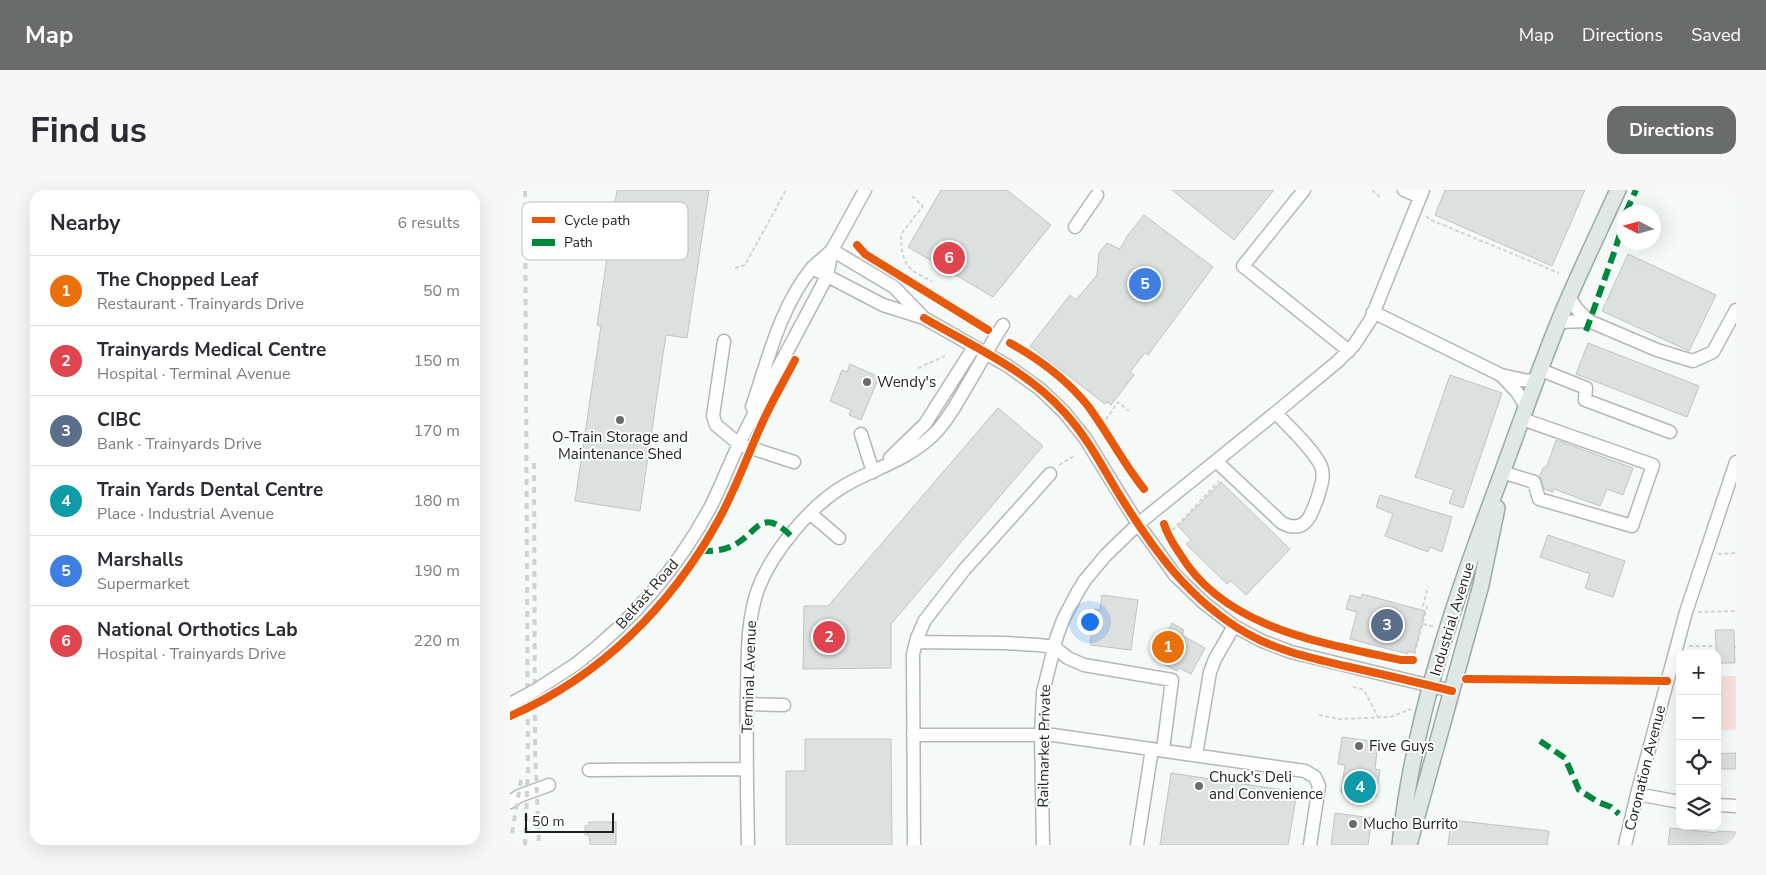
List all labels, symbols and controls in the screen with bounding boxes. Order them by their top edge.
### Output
text: Map [25,19,73,51]
text: Map [1519,23,1554,47]
text: Directions [1582,23,1663,47]
text: Saved [1691,23,1741,47]
button: Directions [1607,106,1736,154]
text: Find us [30,107,147,154]
legend [522,202,688,260]
north arrow [1616,205,1661,250]
text: Nearby [50,209,120,237]
text: Cycle path [564,211,630,230]
text: 6 results [398,212,460,234]
text: Path [564,233,593,252]
pin: 6 [933,239,965,277]
pin: 5 [1129,265,1161,303]
text: The Chopped Leaf [97,267,258,293]
text: 1 [61,280,71,302]
text: 50 m [423,280,460,302]
text: Restaurant · Trainyards Drive [97,293,304,315]
text: Trainyards Medical Centre [97,337,326,363]
text: 2 [61,350,71,372]
text: 150 m [413,350,460,372]
text: Hospital · Terminal Avenue [97,363,290,385]
place label: Wendy's [877,372,936,392]
marker: Wendy's [861,376,873,388]
text: CIBC [97,407,141,433]
marker: O-Train Storage and Maintenance Shed [614,414,626,426]
text: 3 [61,420,71,442]
text: 170 m [413,420,460,442]
place label: O-Train Storage and Maintenance Shed [552,427,688,464]
text: Bank · Trainyards Drive [97,433,262,455]
text: Train Yards Dental Centre [97,477,323,503]
text: 4 [61,490,71,512]
text: 180 m [413,490,460,512]
text: Place · Industrial Avenue [97,503,274,525]
text: Marshalls [97,547,183,573]
street label: Belfast Road [611,555,683,633]
text: 5 [61,560,71,582]
text: 190 m [413,560,460,582]
street label: Industrial Avenue [1425,560,1479,678]
text: Supermarket [97,573,189,595]
pin: 3 [1371,606,1403,644]
your location [1077,609,1103,635]
text: National Orthotics Lab [97,617,298,643]
pin: 2 [813,618,845,656]
street label: Terminal Avenue [737,620,761,734]
pin: 1 [1152,628,1184,666]
text: 6 [61,630,71,652]
text: 220 m [413,630,460,652]
text: Hospital · Trainyards Drive [97,643,286,665]
map controls [1676,650,1721,830]
button: + [1676,650,1721,695]
street label: Railmarket Private [1033,684,1055,808]
button: − [1676,695,1721,740]
street label: Coronation Avenue [1620,703,1670,833]
place label: Five Guys [1369,736,1434,756]
marker: Five Guys [1353,740,1365,752]
button: locate [1676,740,1721,785]
place label: Chuck's Deli and Convenience [1209,767,1323,804]
pin: 4 [1344,768,1376,806]
marker: Chuck's Deli and Convenience [1193,780,1205,792]
button: layers [1676,785,1721,830]
scale bar [525,810,614,833]
text: 50 m [532,812,564,831]
place label: Mucho Burrito [1363,814,1458,834]
marker: Mucho Burrito [1347,818,1359,830]

